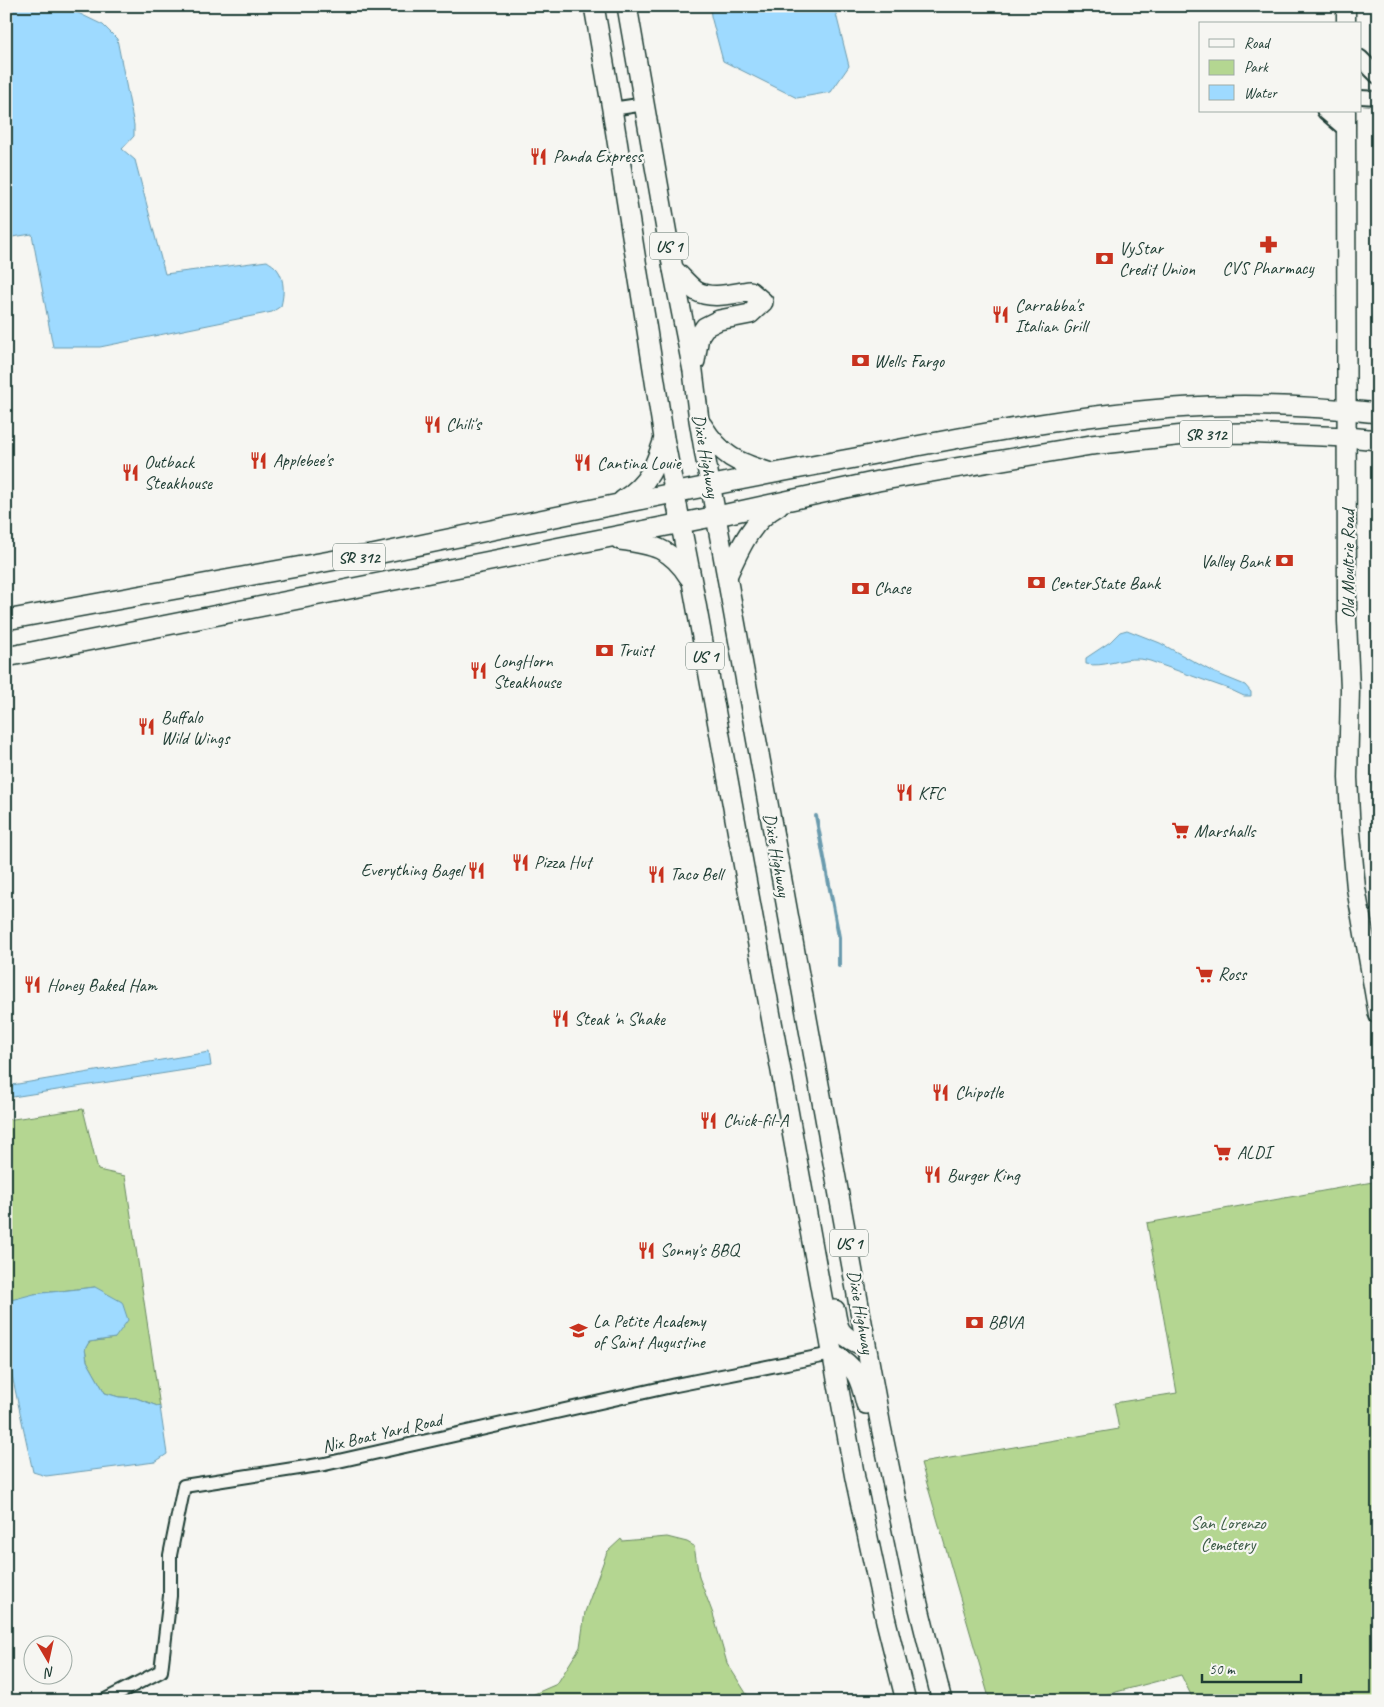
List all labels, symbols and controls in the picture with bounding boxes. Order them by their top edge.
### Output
legend [1199,22,1362,112]
text: Road [1244,34,1271,53]
text: Park [1244,58,1269,77]
text: Water [1244,84,1278,103]
place label: Panda Express [553,145,644,167]
restaurant icon: Panda Express [529,146,549,166]
road number: US 1 [650,232,688,260]
pharmacy icon: CVS Pharmacy [1258,235,1278,255]
place label: VyStar Credit Union [1119,237,1196,280]
bank icon: VyStar Credit Union [1095,248,1115,268]
place label: CVS Pharmacy [1222,257,1316,279]
place label: Carrabba's Italian Grill [1015,294,1090,337]
restaurant icon: Carrabba's Italian Grill [991,305,1011,325]
place label: Wells Fargo [874,350,946,372]
bank icon: Wells Fargo [850,351,870,371]
street label: Dixie Highway [688,412,724,501]
place label: Chili's [446,413,483,435]
restaurant icon: Chili's [422,414,442,434]
road number: SR 312 [1180,420,1232,448]
place label: Applebee's [273,449,334,471]
restaurant icon: Applebee's [249,450,269,470]
place label: Outback Steakhouse [144,451,213,494]
place label: Cantina Louie [597,452,682,474]
restaurant icon: Cantina Louie [573,453,593,473]
restaurant icon: Outback Steakhouse [120,462,140,482]
street label: Old Moultrie Road [1337,507,1359,619]
road number: SR 312 [333,544,385,570]
place label: Valley Bank [1200,550,1271,572]
bank icon: Valley Bank [1274,551,1294,571]
place label: CenterState Bank [1050,572,1162,594]
bank icon: CenterState Bank [1026,573,1046,593]
place label: Chase [874,577,912,599]
bank icon: Chase [850,578,870,598]
place label: Truist [618,639,656,661]
bank icon: Truist [594,640,614,660]
road number: US 1 [686,642,724,669]
place label: LongHorn Steakhouse [493,650,562,693]
restaurant icon: LongHorn Steakhouse [469,661,489,681]
place label: Buffalo Wild Wings [161,706,231,749]
restaurant icon: Buffalo Wild Wings [137,717,157,737]
place label: KFC [918,782,947,804]
restaurant icon: KFC [894,783,914,803]
street label: Dixie Highway [759,811,795,900]
place label: Marshalls [1194,820,1257,842]
supermarket icon: Marshalls [1170,821,1190,841]
place label: Pizza Hut [534,851,595,873]
restaurant icon: Pizza Hut [510,852,530,872]
place label: Everything Bagel [361,859,466,881]
restaurant icon: Everything Bagel [467,860,487,880]
place label: Taco Bell [670,863,726,885]
restaurant icon: Taco Bell [646,864,666,884]
place label: Ross [1218,963,1248,985]
supermarket icon: Ross [1194,964,1214,984]
place label: Honey Baked Ham [47,974,158,996]
restaurant icon: Honey Baked Ham [23,975,43,995]
place label: Steak 'n Shake [574,1008,666,1030]
restaurant icon: Steak 'n Shake [550,1009,570,1029]
place label: Chipotle [955,1081,1004,1103]
restaurant icon: Chipotle [931,1082,951,1102]
place label: Chick-fil-A [723,1109,789,1131]
restaurant icon: Chick-fil-A [699,1110,719,1130]
place label: ALDI [1237,1141,1275,1163]
supermarket icon: ALDI [1213,1142,1233,1162]
place label: Burger King [947,1164,1021,1186]
restaurant icon: Burger King [923,1165,943,1185]
road number: US 1 [830,1230,868,1256]
place label: Sonny's BBQ [660,1239,740,1261]
restaurant icon: Sonny's BBQ [636,1240,656,1260]
street label: Dixie Highway [843,1268,879,1357]
place label: La Petite Academy of Saint Augustine [593,1310,707,1353]
place label: BBVA [988,1311,1024,1333]
bank icon: BBVA [964,1312,984,1332]
school or university icon: La Petite Academy of Saint Augustine [569,1321,589,1341]
street label: Nix Boat Yard Road [320,1408,447,1457]
park label: San Lorenzo Cemetery [1190,1512,1267,1555]
north arrow [22,1634,72,1684]
scale bar [1202,1652,1300,1684]
text: 50 m [1209,1660,1236,1679]
text: N [42,1663,56,1682]

